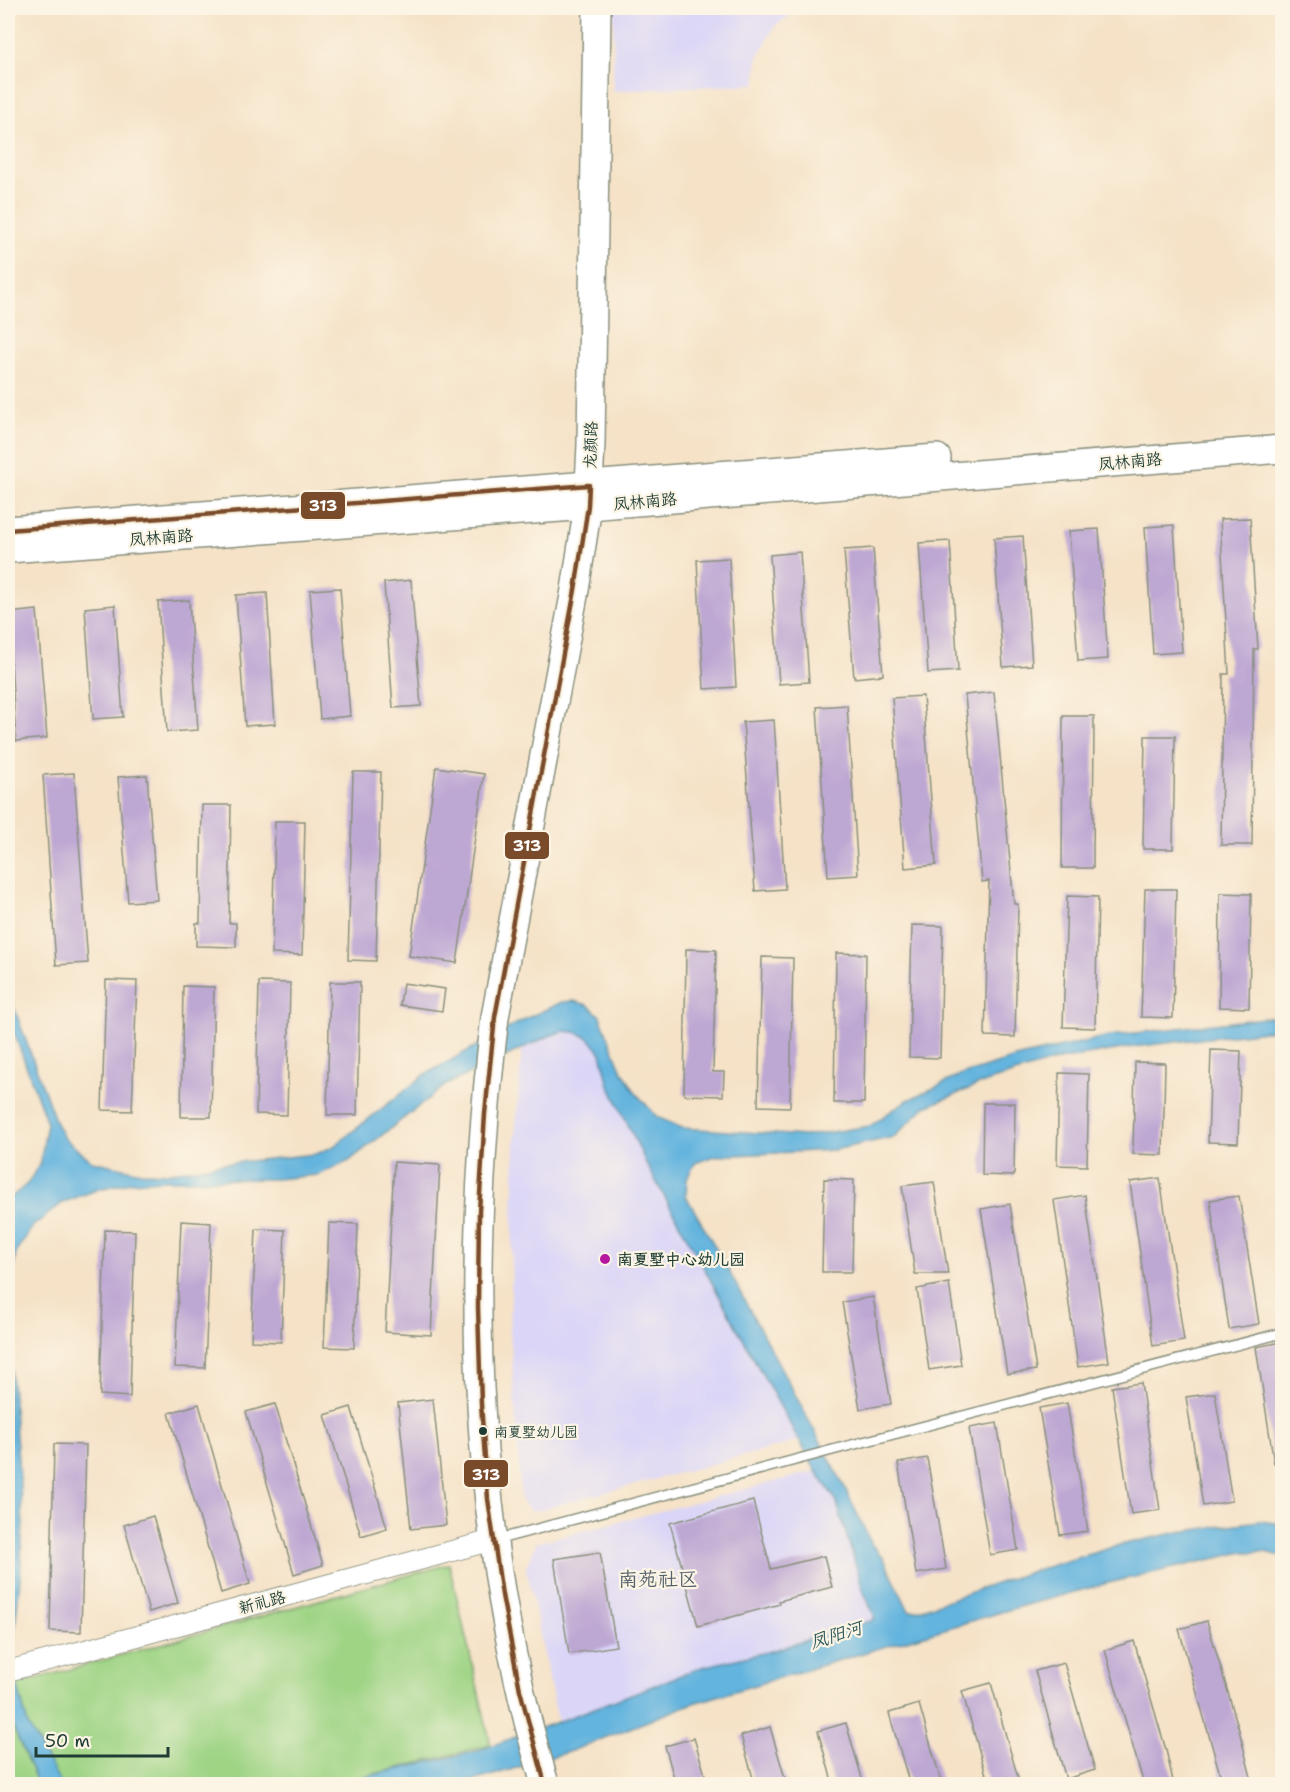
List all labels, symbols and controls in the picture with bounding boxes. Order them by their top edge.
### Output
street label: 龙颜路 [579,421,602,469]
street label: 凤林南路 [1097,448,1163,475]
street label: 凤林南路 [612,488,678,515]
line badge: 313 [300,491,346,520]
text: 313 [309,495,337,516]
street label: 凤林南路 [128,525,194,550]
line badge: 313 [504,831,550,860]
text: 313 [513,835,541,856]
place label: 南夏墅中心幼儿园 [617,1249,745,1270]
marker: 南夏墅中心幼儿园 [598,1252,612,1266]
place label: 南夏墅幼儿园 [494,1423,578,1441]
marker: 南夏墅幼儿园 [477,1425,489,1437]
line badge: 313 [463,1459,509,1488]
text: 313 [472,1464,500,1485]
district label: 南苑社区 [618,1566,698,1592]
street label: 新礼路 [236,1586,288,1619]
water label: 凤阳河 [807,1615,868,1654]
scale bar [36,1720,168,1758]
text: 50 m [45,1729,90,1753]

